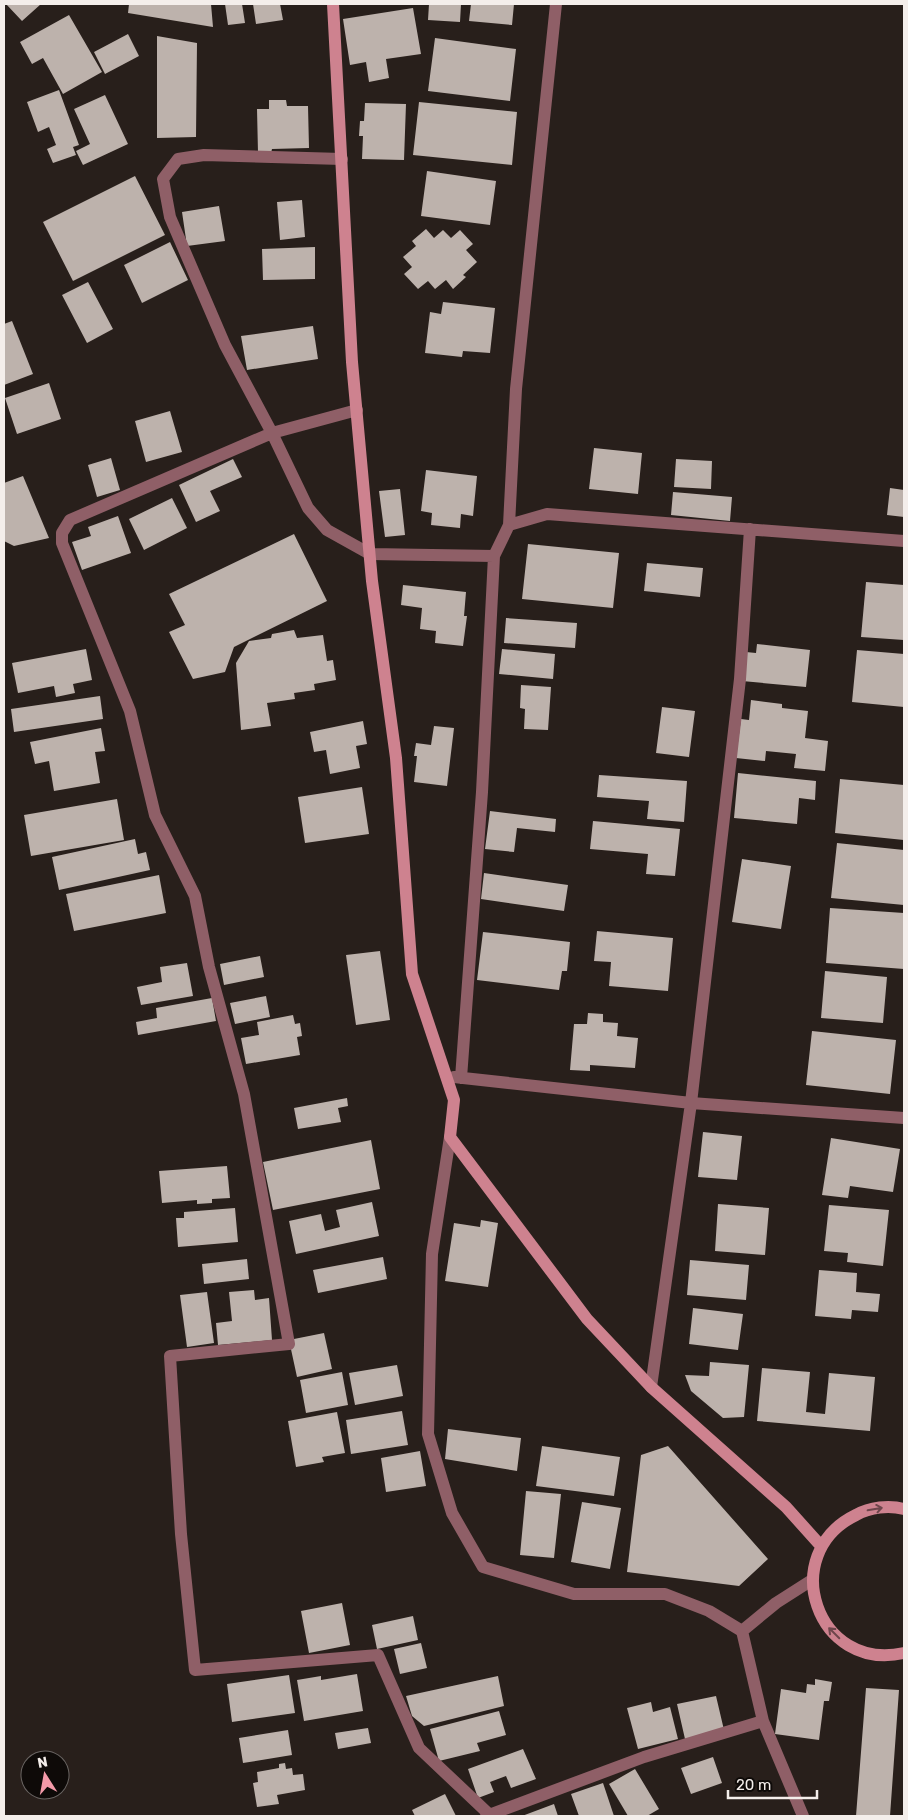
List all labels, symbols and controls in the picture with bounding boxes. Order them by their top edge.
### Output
one-way arrow [866,1504,882,1514]
one-way arrow [828,1627,840,1639]
north arrow [20,1750,70,1800]
text: N [36,1753,49,1772]
scale bar [728,1768,817,1800]
text: 20 m [736,1776,771,1794]

